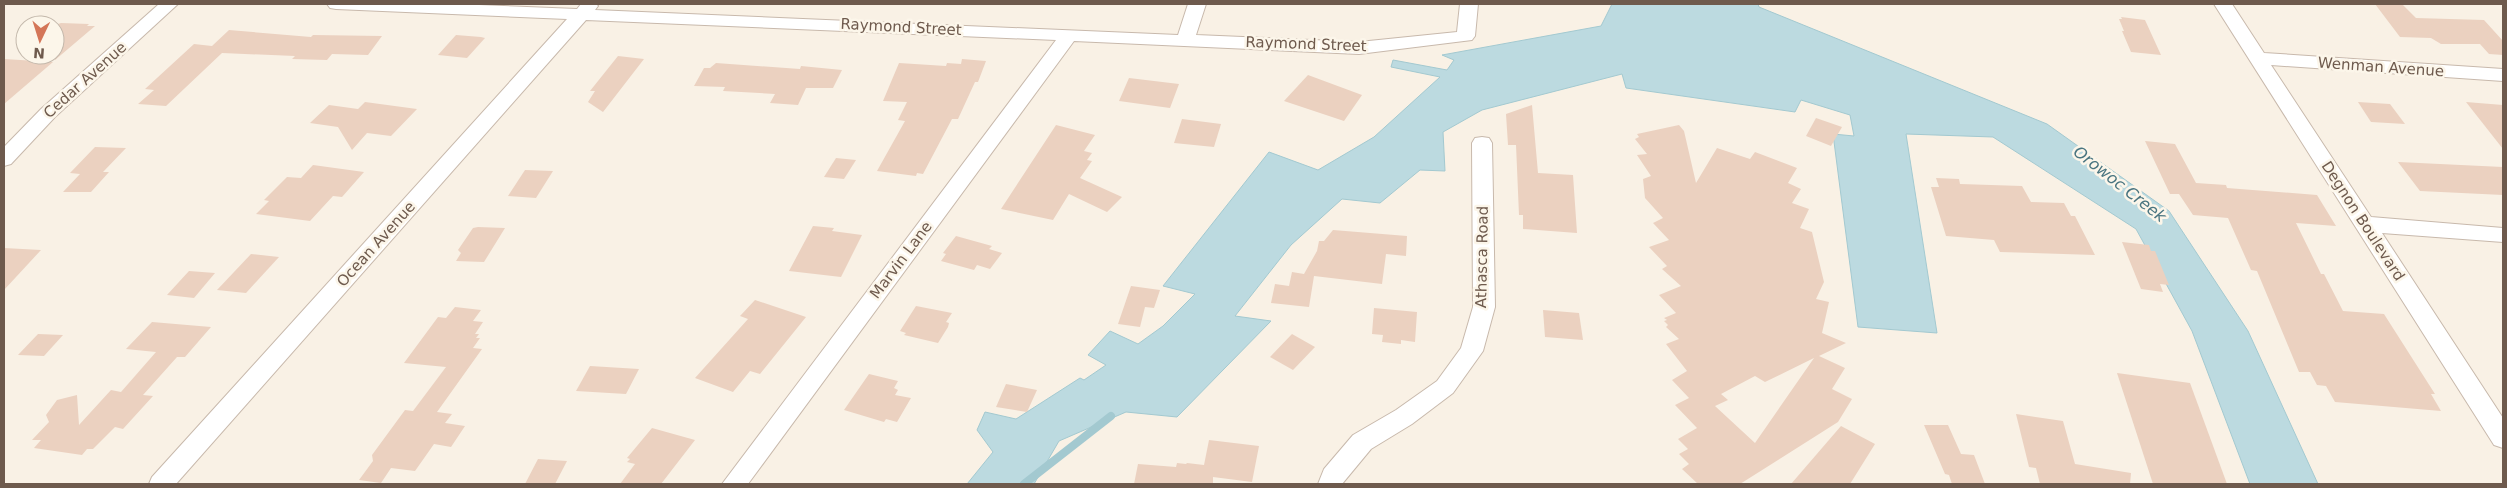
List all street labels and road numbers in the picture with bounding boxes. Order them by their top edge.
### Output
street label: Raymond Street [840,15,962,39]
street label: Raymond Street [1245,33,1367,55]
street label: Cedar Avenue [40,38,130,122]
street label: Wenman Avenue [2317,54,2445,80]
street label: Degnon Boulevard [2318,158,2408,284]
street label: Ocean Avenue [333,198,419,290]
street label: Athasca Road [1472,206,1492,308]
street label: Marvin Lane [866,218,936,302]

